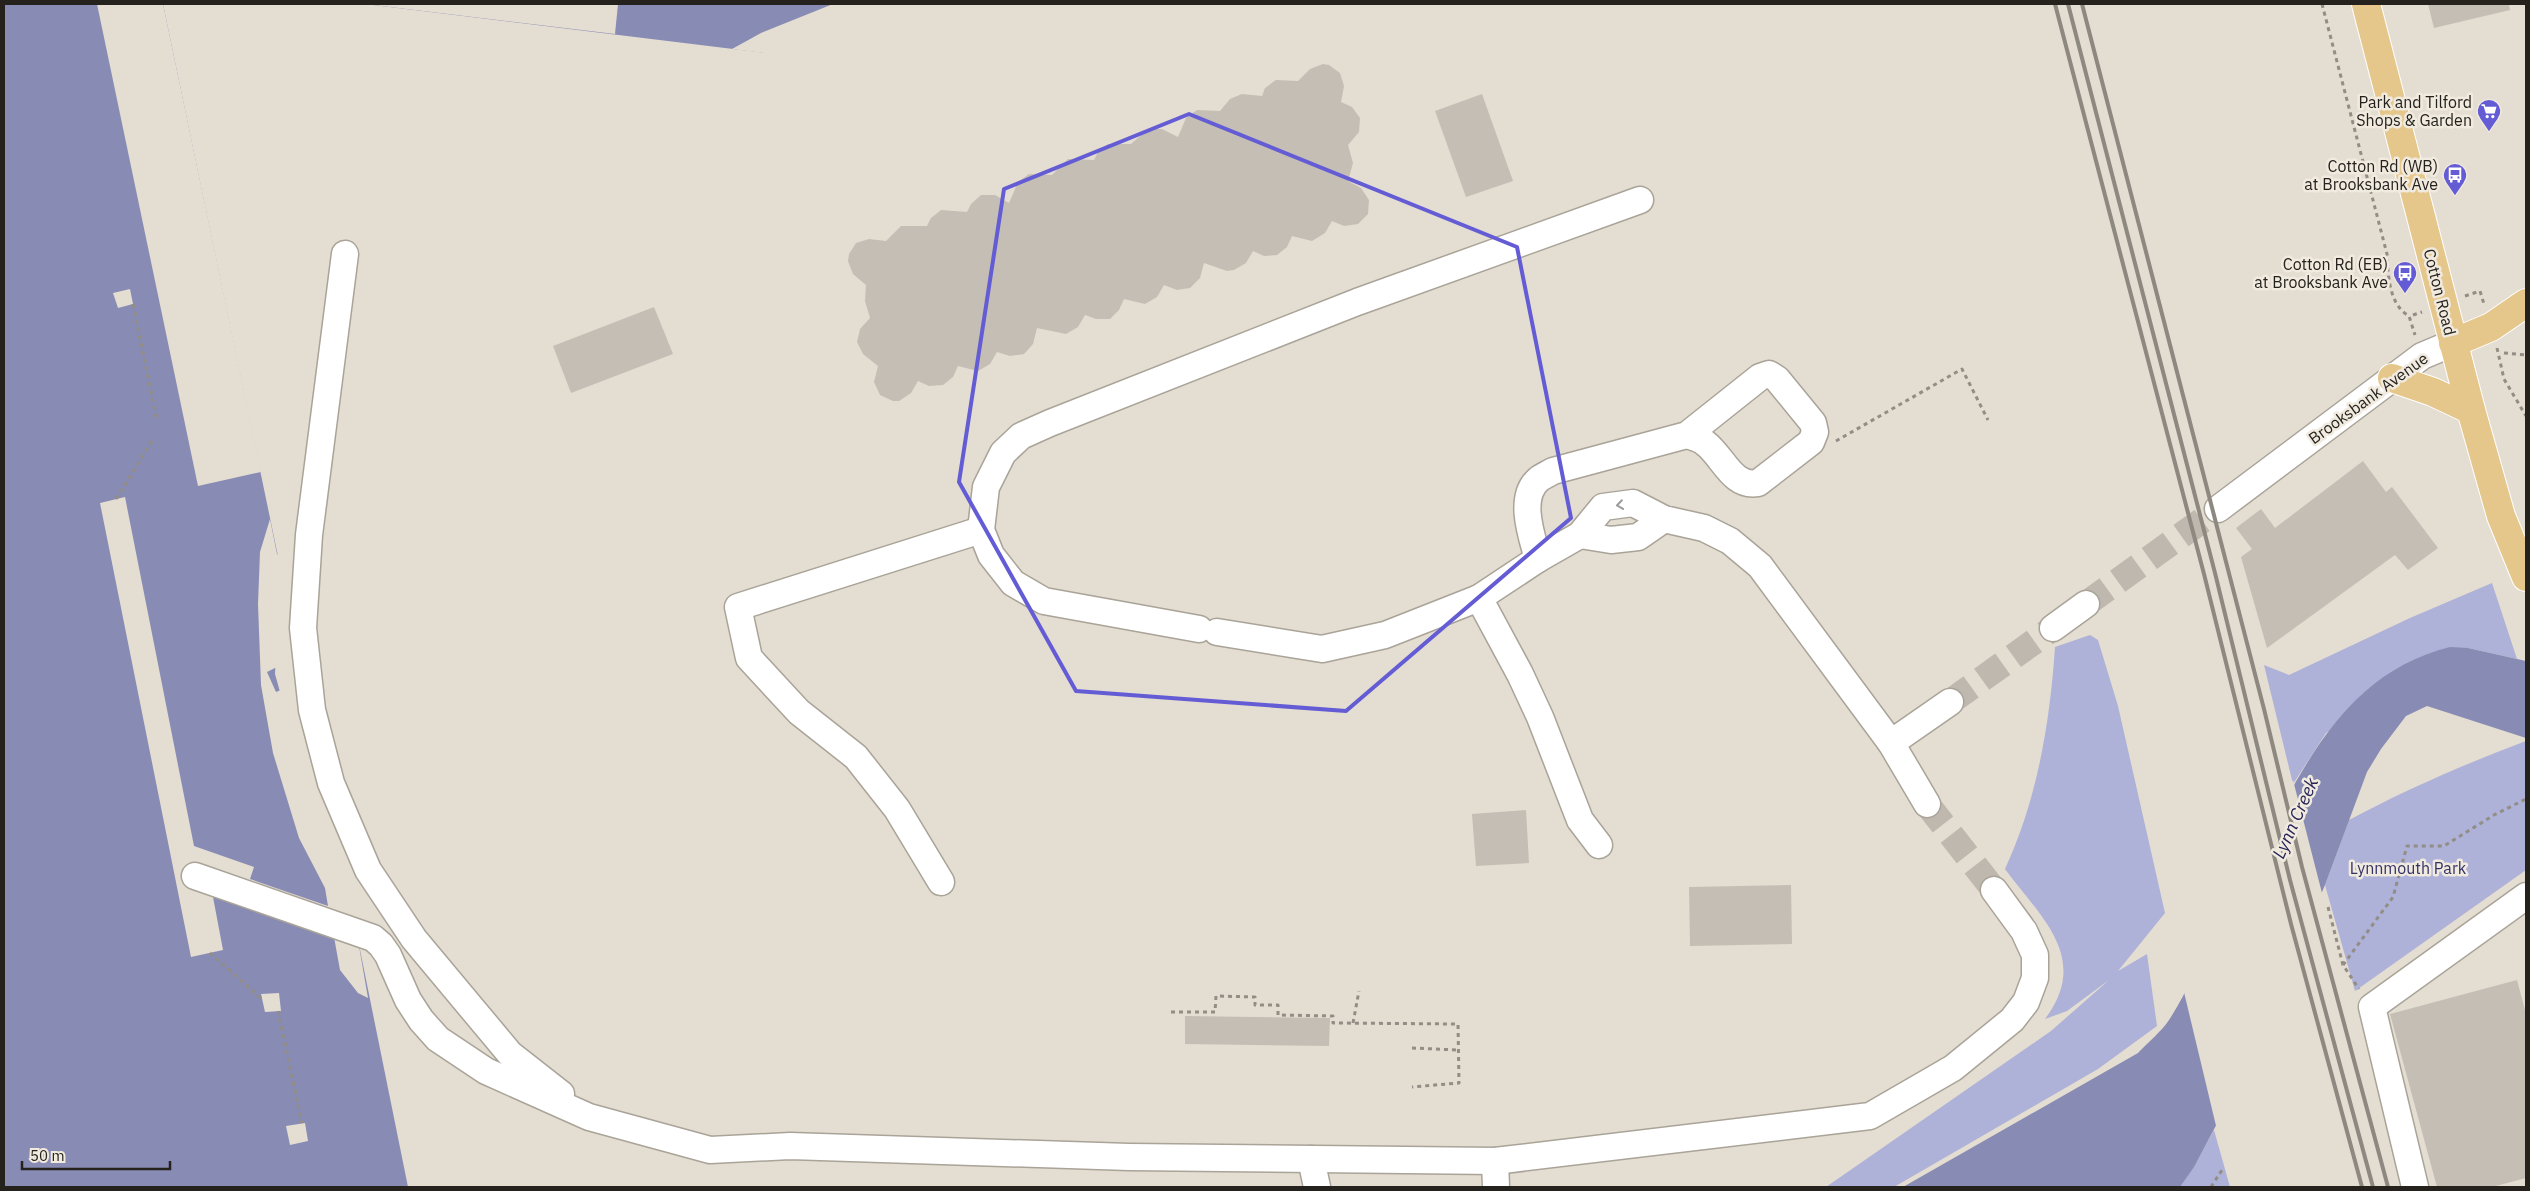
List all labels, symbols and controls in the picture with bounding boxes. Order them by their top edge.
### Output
place label: Park and Tilford Shops & Garden [2356,92,2472,130]
supermarket icon: Park and Tilford Shops & Garden [2476,98,2502,132]
place label: Cotton Rd (WB) at Brooksbank Ave [2304,156,2438,194]
bus stop icon: Cotton Rd (WB) at Brooksbank Ave [2442,162,2468,196]
street label: Cotton Road [2420,247,2460,337]
place label: Cotton Rd (EB) at Brooksbank Ave [2254,254,2388,292]
bus stop icon: Cotton Rd (EB) at Brooksbank Ave [2392,260,2418,294]
street label: Brooksbank Avenue [2304,348,2432,448]
one-way arrow [1615,499,1623,510]
water label: Lynn Creek [2267,773,2323,862]
park label: Lynnmouth Park [2350,858,2467,878]
scale bar [22,1138,170,1170]
text: 50 m [30,1146,65,1165]

